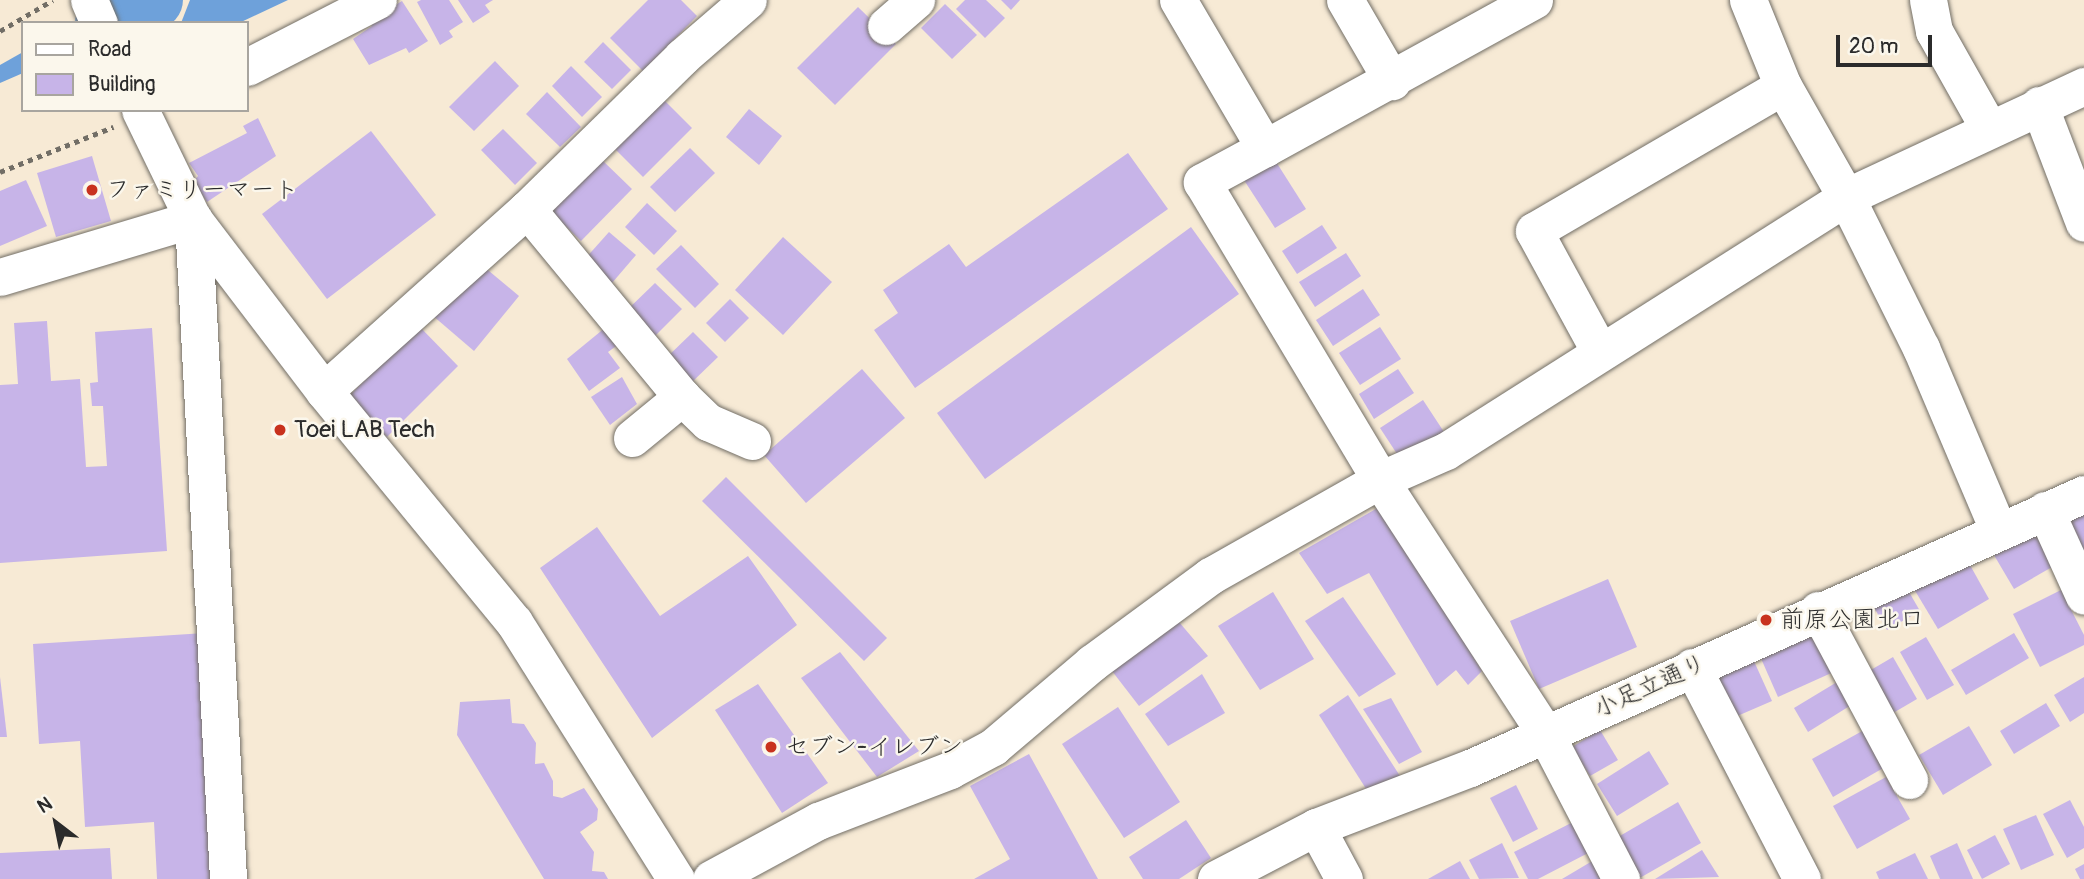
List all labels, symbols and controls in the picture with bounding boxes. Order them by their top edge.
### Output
legend [21,21,248,112]
scale bar [1839,21,1935,65]
text: 20 m [1849,33,1898,60]
text: Road [88,36,132,63]
text: Building [88,71,155,98]
place label: ファミリーマート [106,176,298,204]
marker: ファミリーマート [84,182,100,198]
place label: Toei LAB Tech [294,416,435,444]
marker: Toei LAB Tech [272,422,288,438]
place label: 前原公園北口 [1780,606,1924,634]
marker: 前原公園北口 [1758,612,1774,628]
street label: 小足立通り [1589,648,1711,724]
place label: セブン-イレブン [785,733,963,761]
marker: セブン-イレブン [763,739,779,755]
north arrow [21,788,91,858]
text: N [33,792,57,819]

